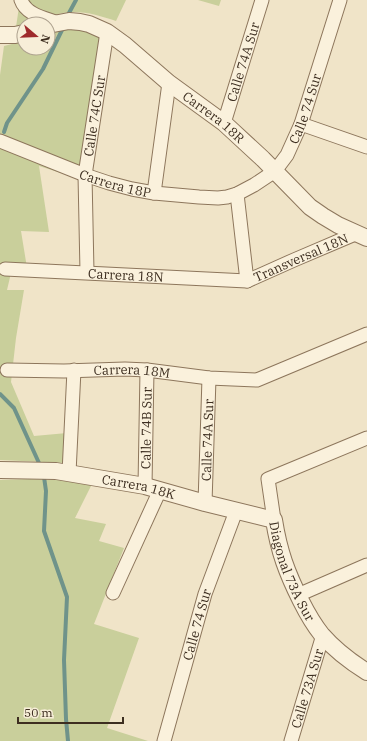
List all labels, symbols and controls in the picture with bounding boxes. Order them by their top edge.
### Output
north arrow [16,16,56,56]
street label: Calle 74A Sur [223,20,264,104]
text: N [37,33,53,46]
street label: Calle 74 Sur [285,71,325,147]
street label: Calle 74C Sur [80,74,109,158]
street label: Carrera 18R [179,88,248,147]
street label: Carrera 18P [77,166,152,201]
street label: Transversal 18N [251,230,351,286]
street label: Carrera 18N [88,265,164,286]
street label: Carrera 18M [93,361,171,382]
street label: Calle 74B Sur [137,387,156,469]
street label: Calle 74A Sur [198,398,217,481]
street label: Carrera 18K [101,471,177,503]
street label: Diagonal 73A Sur [265,520,318,625]
street label: Calle 74 Sur [179,586,215,662]
street label: Calle 73A Sur [287,646,327,730]
scale bar [18,699,123,725]
text: 50 m [24,705,53,720]

